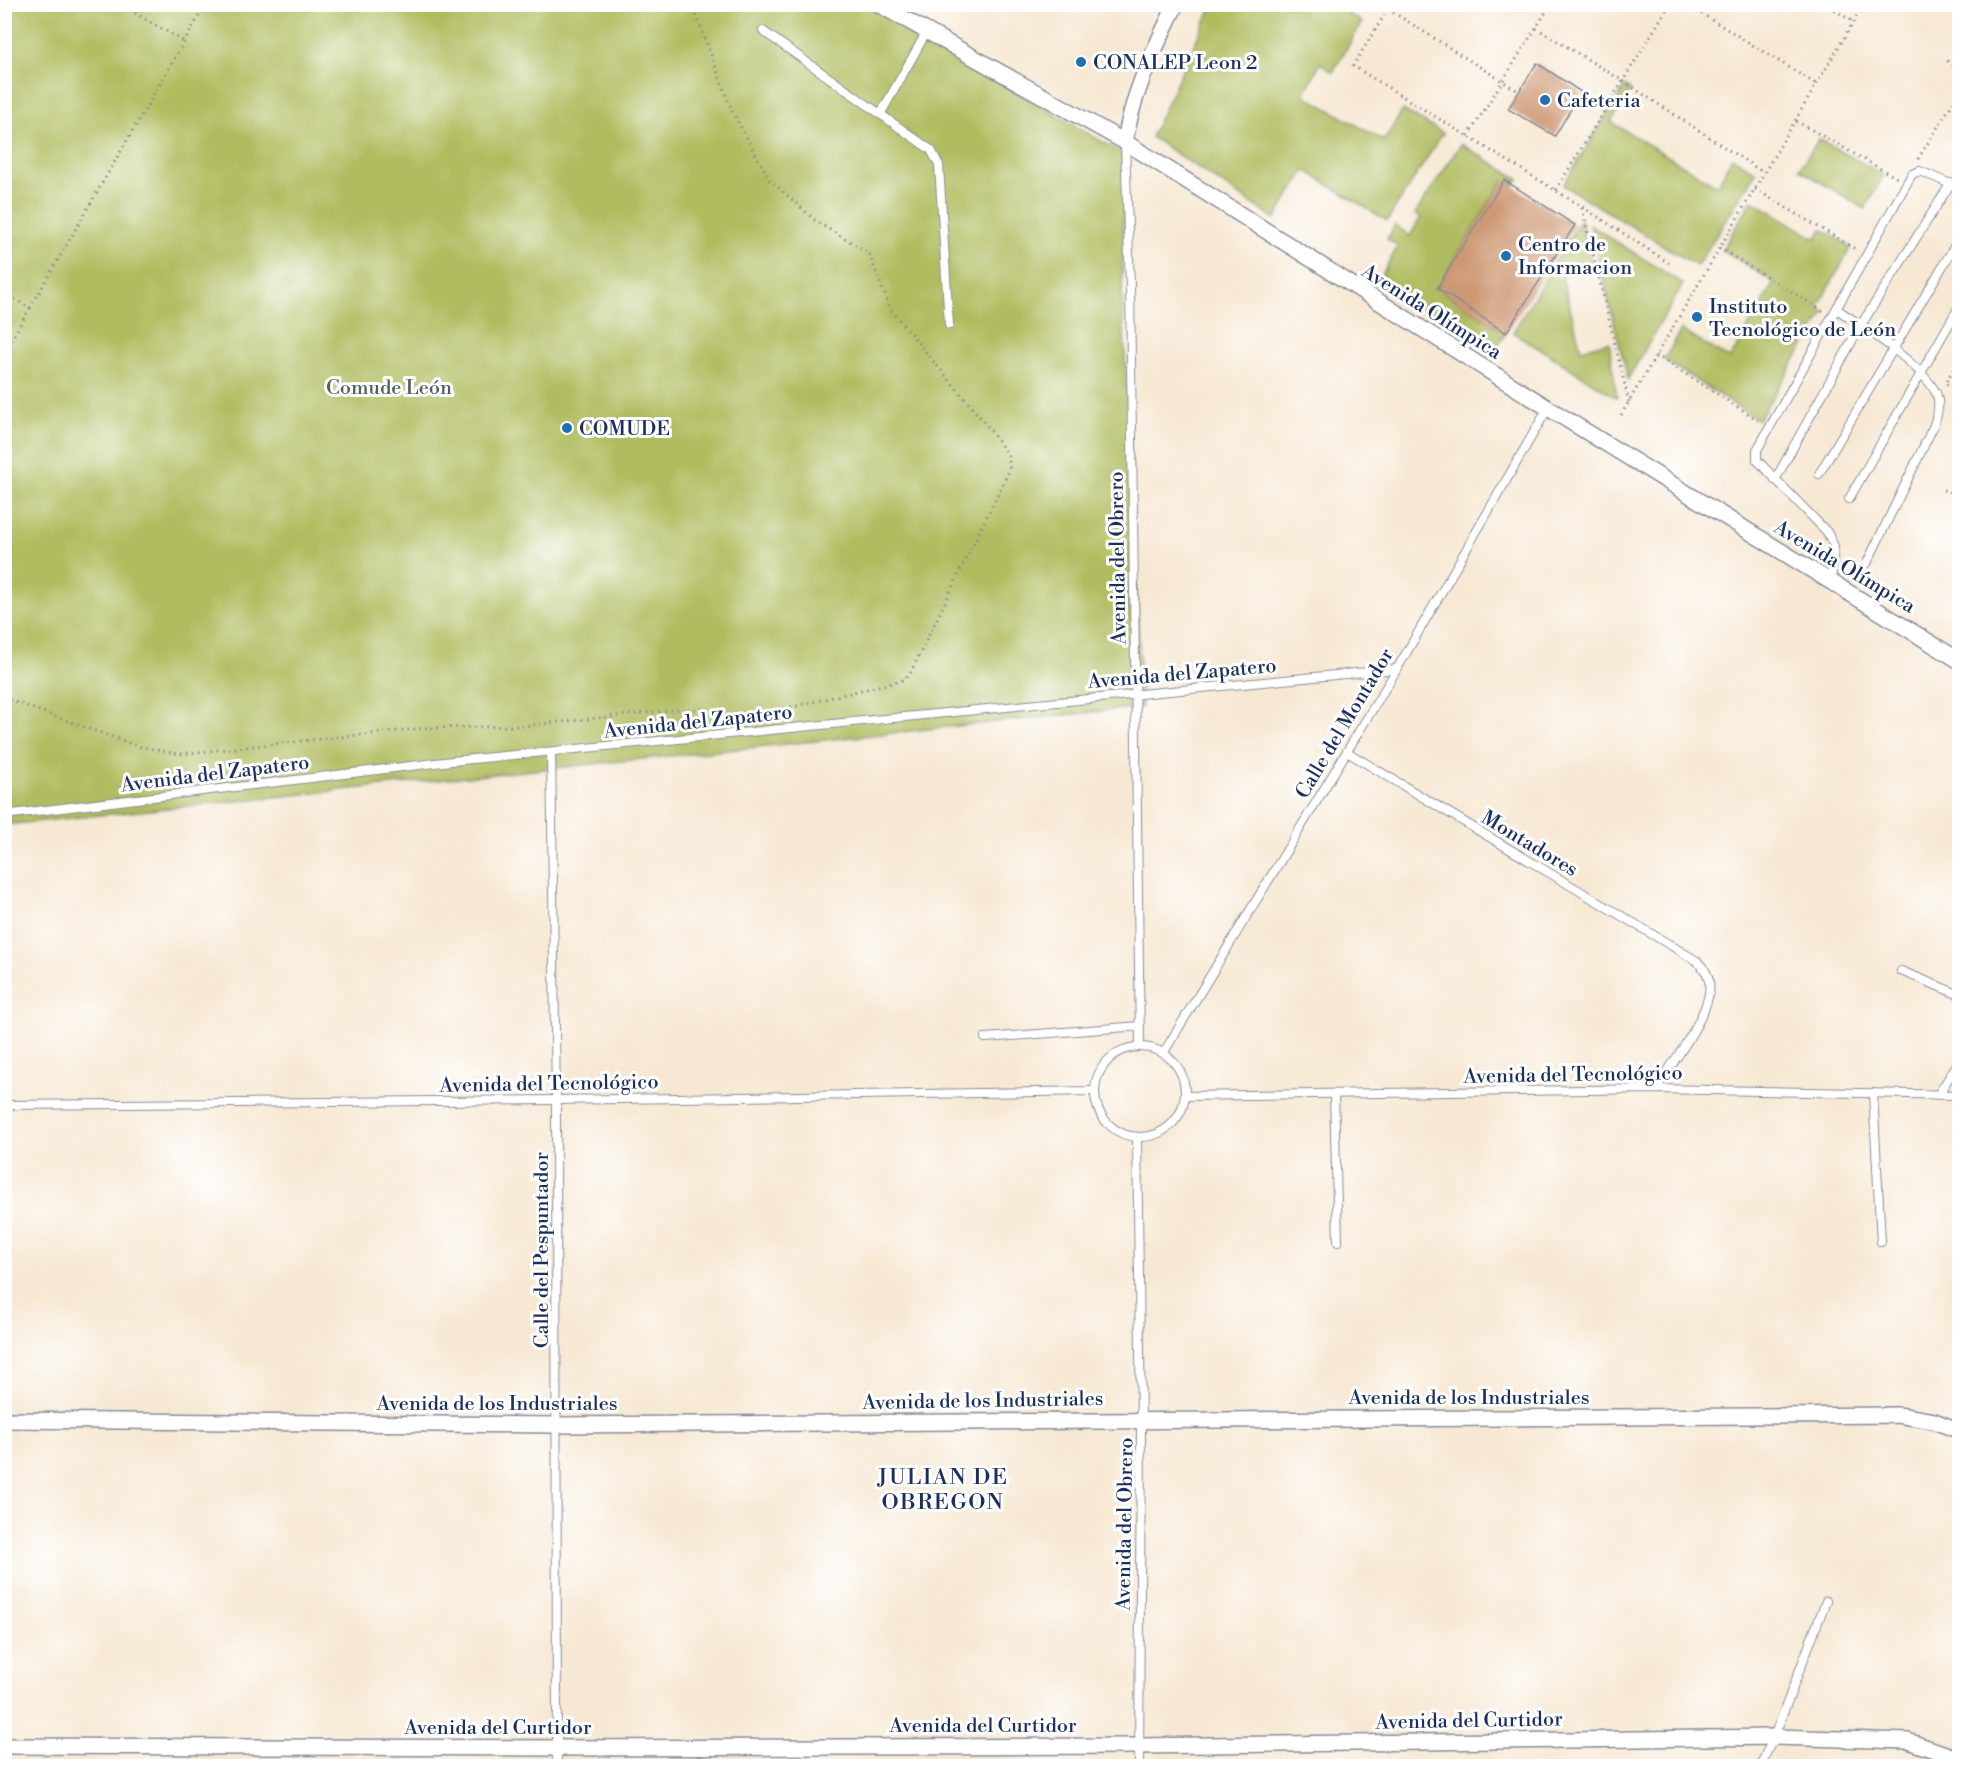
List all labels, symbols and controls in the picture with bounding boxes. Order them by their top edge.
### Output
place label: CONALEP Leon 2 [1093,51,1257,76]
marker: CONALEP Leon 2 [1074,55,1088,69]
place label: Cafeteria [1557,89,1641,114]
marker: Cafeteria [1538,93,1552,107]
place label: Centro de Informacion [1518,233,1632,281]
marker: Centro de Informacion [1499,249,1513,263]
street label: Avenida Olímpica [1356,259,1507,366]
place label: Instituto Tecnológico de León [1709,295,1896,343]
marker: Instituto Tecnológico de León [1690,310,1704,324]
park label: Comude León [326,376,452,401]
place label: COMUDE [579,417,670,442]
marker: COMUDE [560,421,574,435]
street label: Avenida del Obrero [1104,471,1133,646]
street label: Avenida Olímpica [1768,515,1920,620]
street label: Calle del Montador [1291,644,1400,804]
street label: Avenida del Zapatero [1086,654,1278,695]
street label: Avenida del Zapatero [602,700,794,745]
street label: Avenida del Zapatero [119,751,311,799]
street label: Montadores [1476,806,1582,883]
street label: Avenida del Tecnológico [1462,1061,1683,1090]
street label: Avenida del Tecnológico [438,1070,659,1099]
street label: Calle del Pespuntador [530,1151,555,1348]
street label: Avenida de los Industriales [1347,1386,1590,1411]
street label: Avenida de los Industriales [861,1387,1104,1416]
street label: Avenida de los Industriales [375,1392,618,1417]
street label: Avenida del Obrero [1111,1437,1140,1612]
district label: JULIAN DE OBREGON [876,1464,1009,1516]
street label: Avenida del Curtidor [1374,1707,1563,1736]
street label: Avenida del Curtidor [888,1714,1077,1739]
street label: Avenida del Curtidor [403,1716,592,1741]

